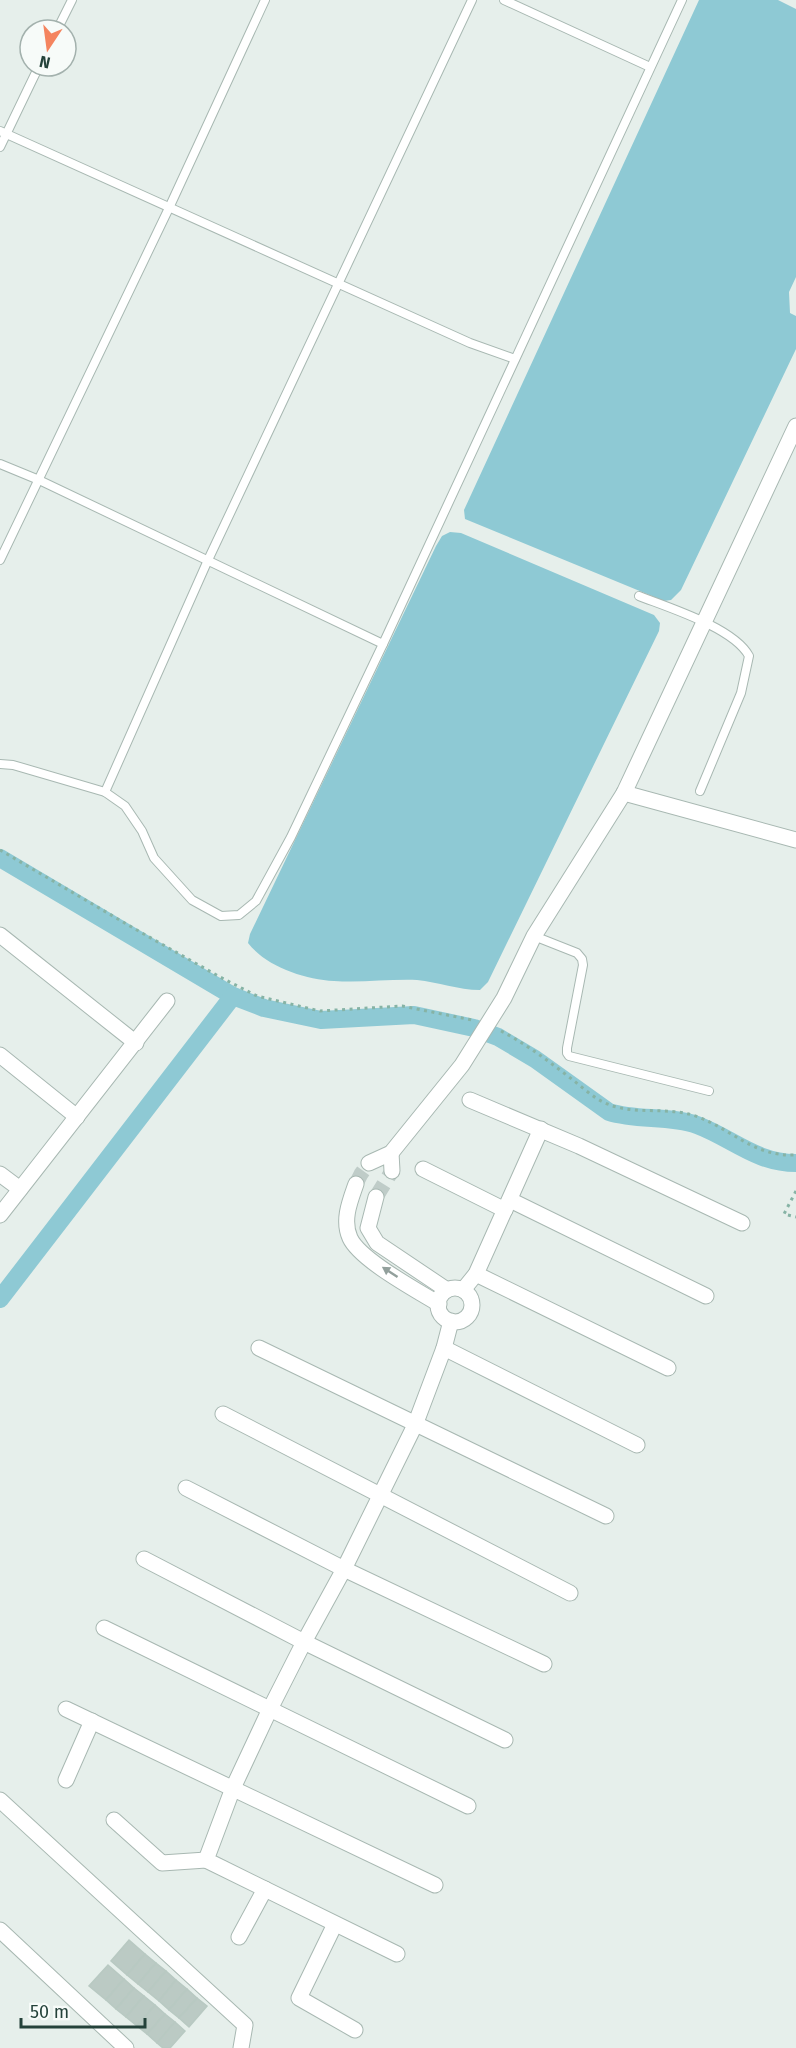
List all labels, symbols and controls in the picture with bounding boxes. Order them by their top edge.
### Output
north arrow [18,18,78,78]
text: N [37,52,52,73]
one-way arrow [381,1267,398,1278]
scale bar [21,1991,146,2029]
text: 50 m [30,2001,69,2023]

